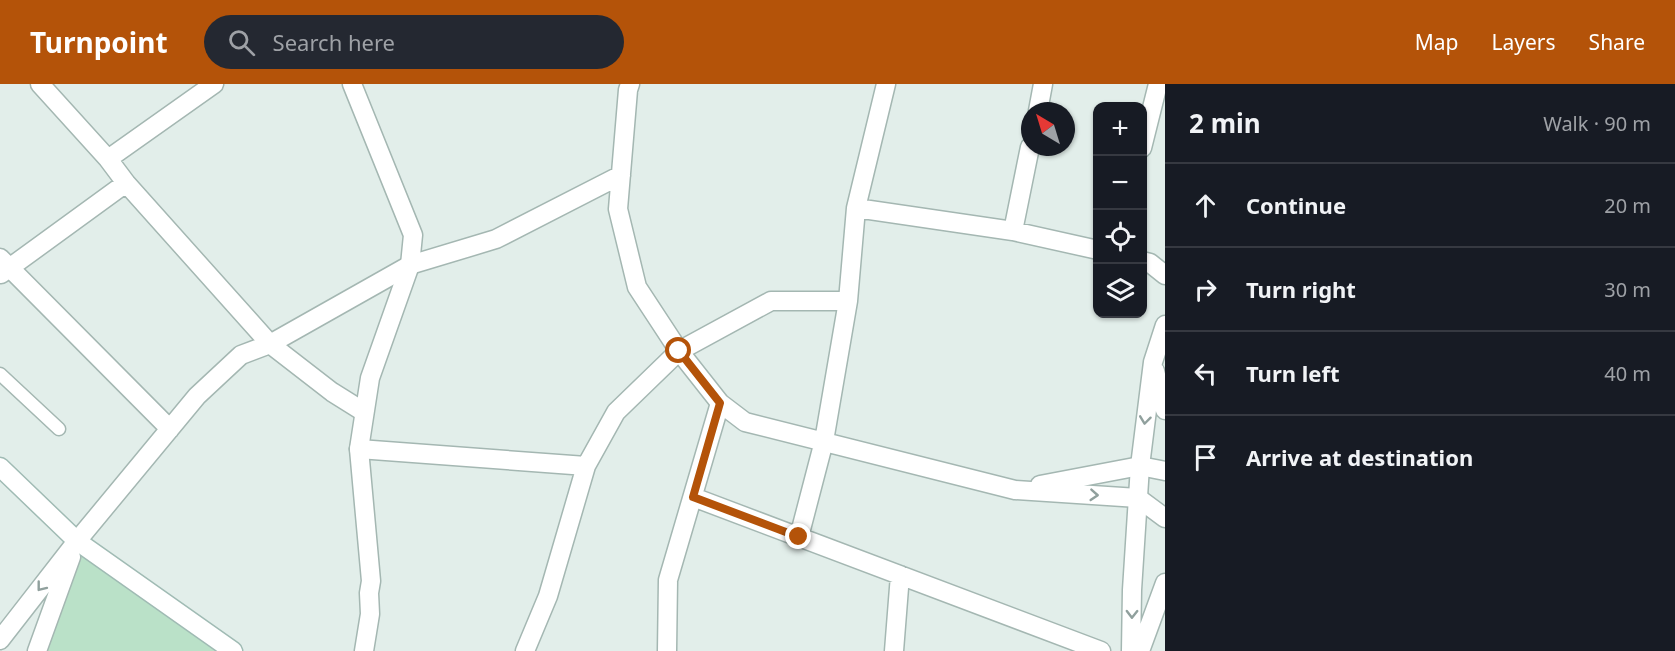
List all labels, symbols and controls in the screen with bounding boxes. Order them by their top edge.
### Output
search box [204,15,624,69]
text: Turnpoint [30,23,168,61]
icon: search [225,26,258,59]
text: Search here [273,27,395,57]
text: Map [1415,28,1459,56]
text: Layers [1492,28,1556,56]
text: Share [1589,28,1645,56]
north arrow [1021,102,1075,156]
map controls [1093,102,1147,318]
button: + [1093,102,1147,156]
text: 2 min [1189,105,1261,141]
text: Walk · 90 m [1543,110,1651,137]
button: − [1093,156,1147,210]
icon: ahead [1189,189,1222,222]
text: Continue [1246,190,1346,220]
text: 20 m [1604,192,1651,219]
button: locate [1093,210,1147,264]
button: layers [1093,264,1147,318]
icon: right [1189,273,1222,306]
text: Turn right [1246,274,1356,304]
text: 30 m [1604,276,1651,303]
route start [665,337,691,363]
icon: left [1189,357,1222,390]
text: Turn left [1246,358,1340,388]
text: 40 m [1604,360,1651,387]
one-way arrow [1140,415,1152,424]
icon: arrive [1189,441,1222,474]
text: Arrive at destination [1246,442,1473,472]
one-way arrow [1090,489,1099,502]
route end [785,523,811,549]
one-way arrow [38,580,49,591]
one-way arrow [1126,610,1138,619]

